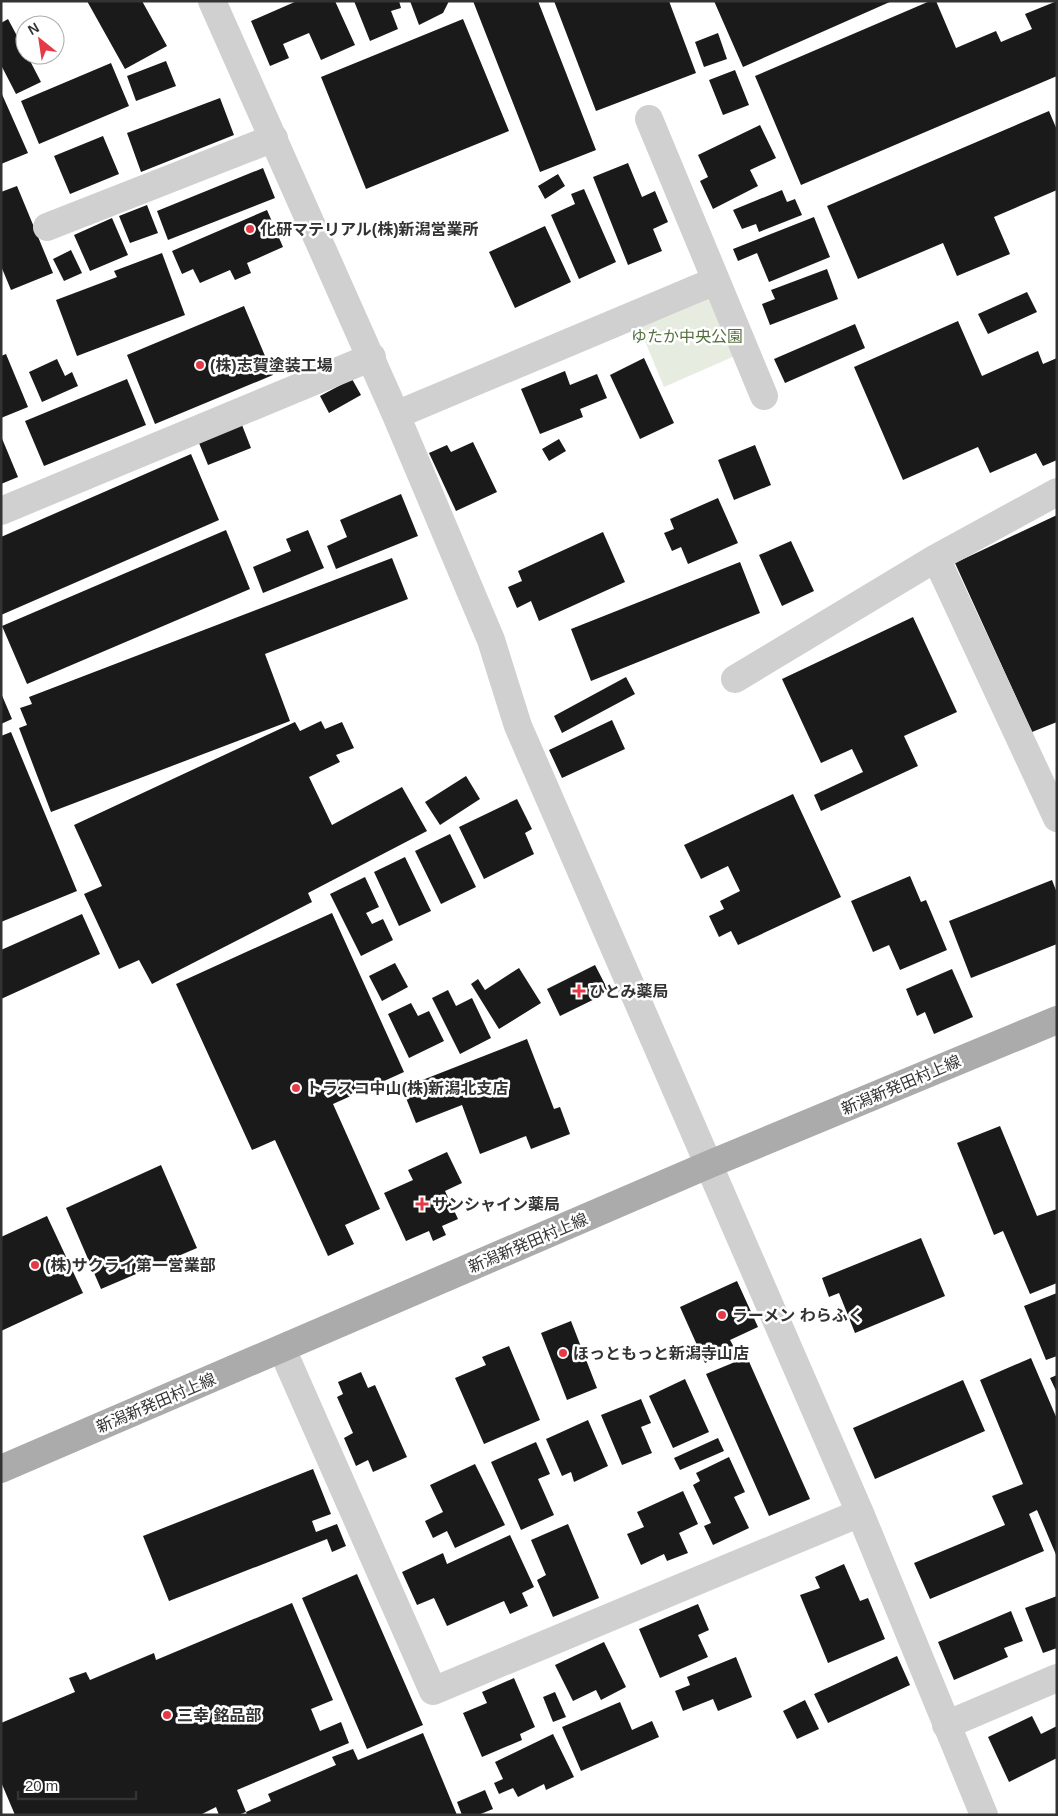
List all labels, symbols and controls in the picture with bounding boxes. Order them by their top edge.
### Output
north arrow [15,15,65,65]
text: N [25,19,42,38]
place label: 化研マテリアル(株)新潟営業所 [260,221,479,238]
marker: 化研マテリアル(株)新潟営業所 [244,223,256,235]
park label: ゆたか中央公園 [631,328,743,345]
place label: (株)志賀塗装工場 [210,357,333,374]
marker: (株)志賀塗装工場 [194,359,206,371]
place label: ひとみ薬局 [589,983,669,1000]
marker: ひとみ薬局 [573,985,585,997]
street label: 新潟新発田村上線 [839,1052,963,1118]
place label: トラスコ中山(株)新潟北支店 [306,1080,508,1097]
marker: トラスコ中山(株)新潟北支店 [290,1082,302,1094]
place label: サンシャイン薬局 [432,1196,560,1213]
marker: サンシャイン薬局 [416,1198,428,1210]
street label: 新潟新発田村上線 [466,1210,590,1276]
place label: (株)サクライ第一営業部 [45,1257,216,1274]
marker: (株)サクライ第一営業部 [29,1259,41,1271]
place label: ラーメン わらふく [732,1307,864,1324]
marker: ラーメン わらふく [716,1309,728,1321]
place label: ほっともっと新潟寺山店 [573,1345,749,1362]
marker: ほっともっと新潟寺山店 [557,1347,569,1359]
street label: 新潟新発田村上線 [94,1370,218,1436]
place label: 三幸 銘品部 [177,1707,261,1724]
marker: 三幸 銘品部 [161,1709,173,1721]
scale bar [18,1768,135,1800]
text: 20 m [25,1777,58,1794]

